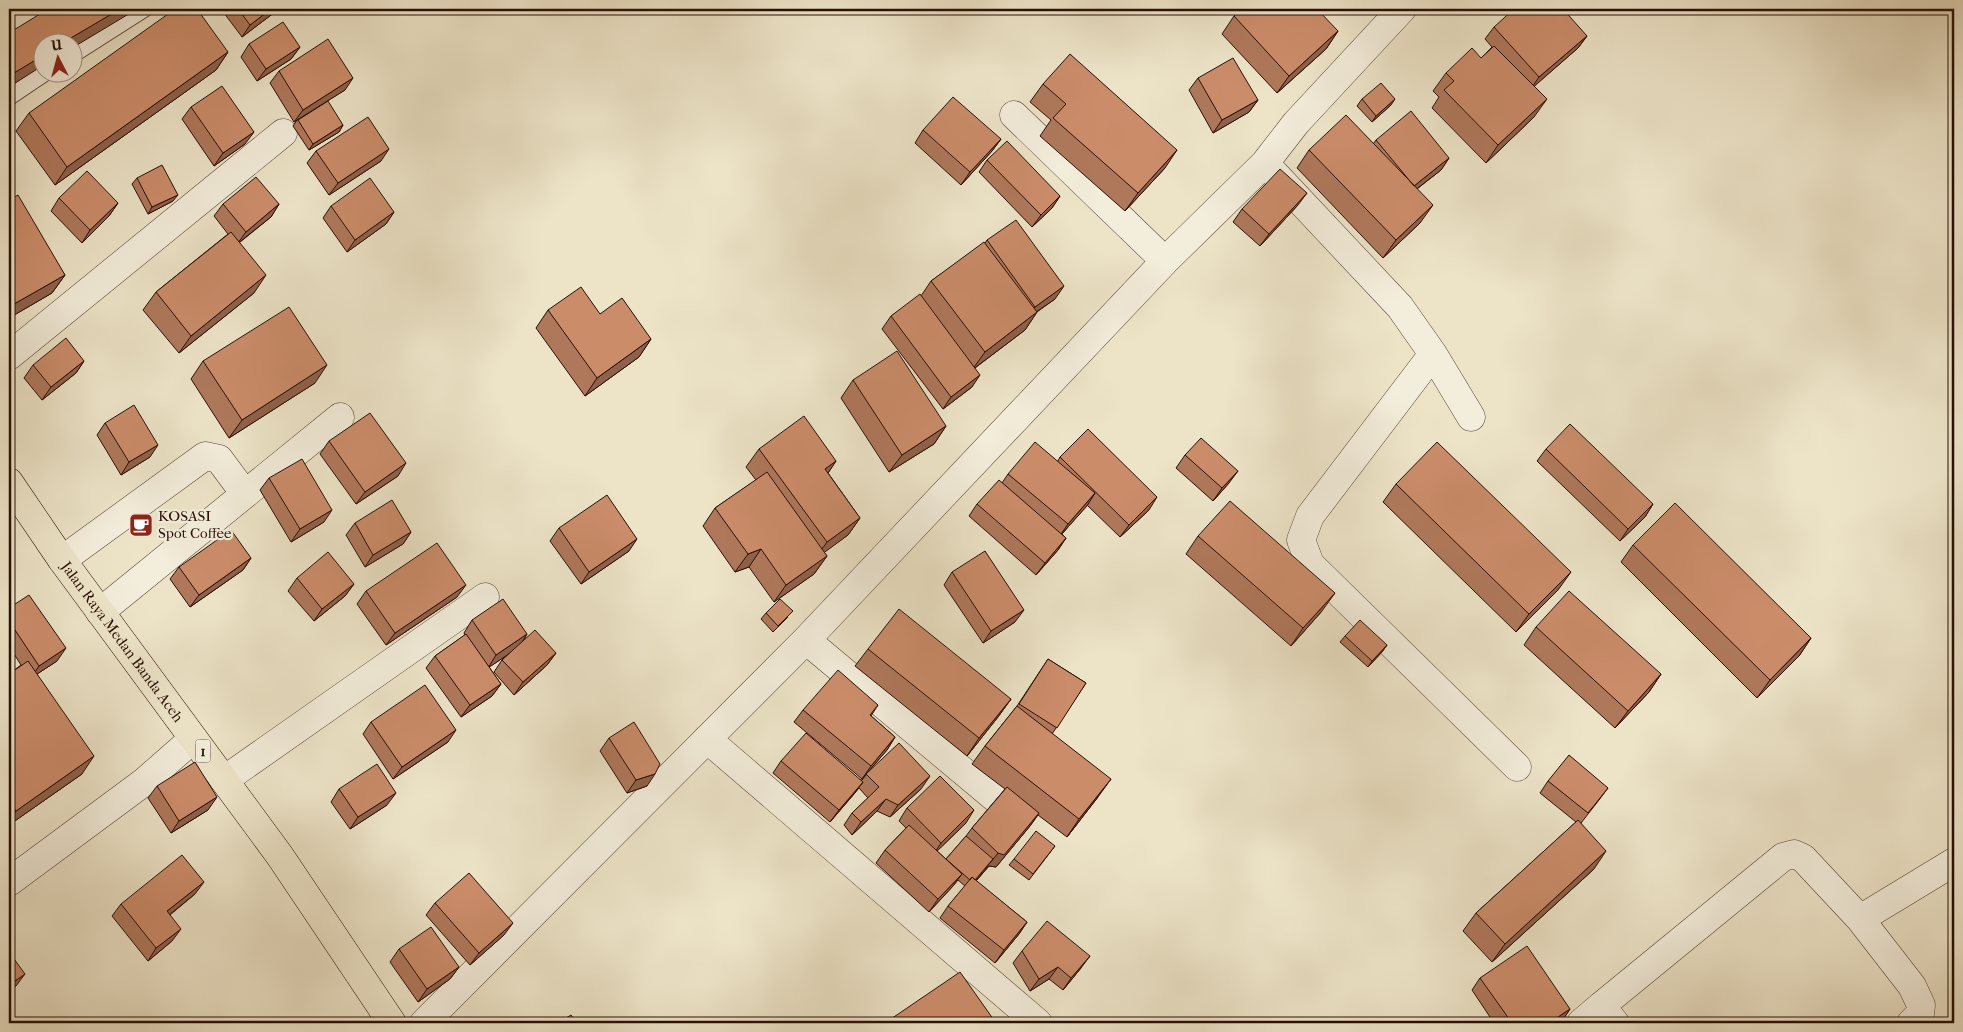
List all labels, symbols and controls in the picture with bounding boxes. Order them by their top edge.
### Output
north arrow [32,32,82,82]
text: U [49,37,63,55]
place label: KOSASI Spot Coffee [158,507,232,542]
cafe icon: KOSASI Spot Coffee [128,512,154,538]
street label: Jalan Raya Medan Banda Aceh [57,557,188,726]
road number: 1 [196,739,210,762]

